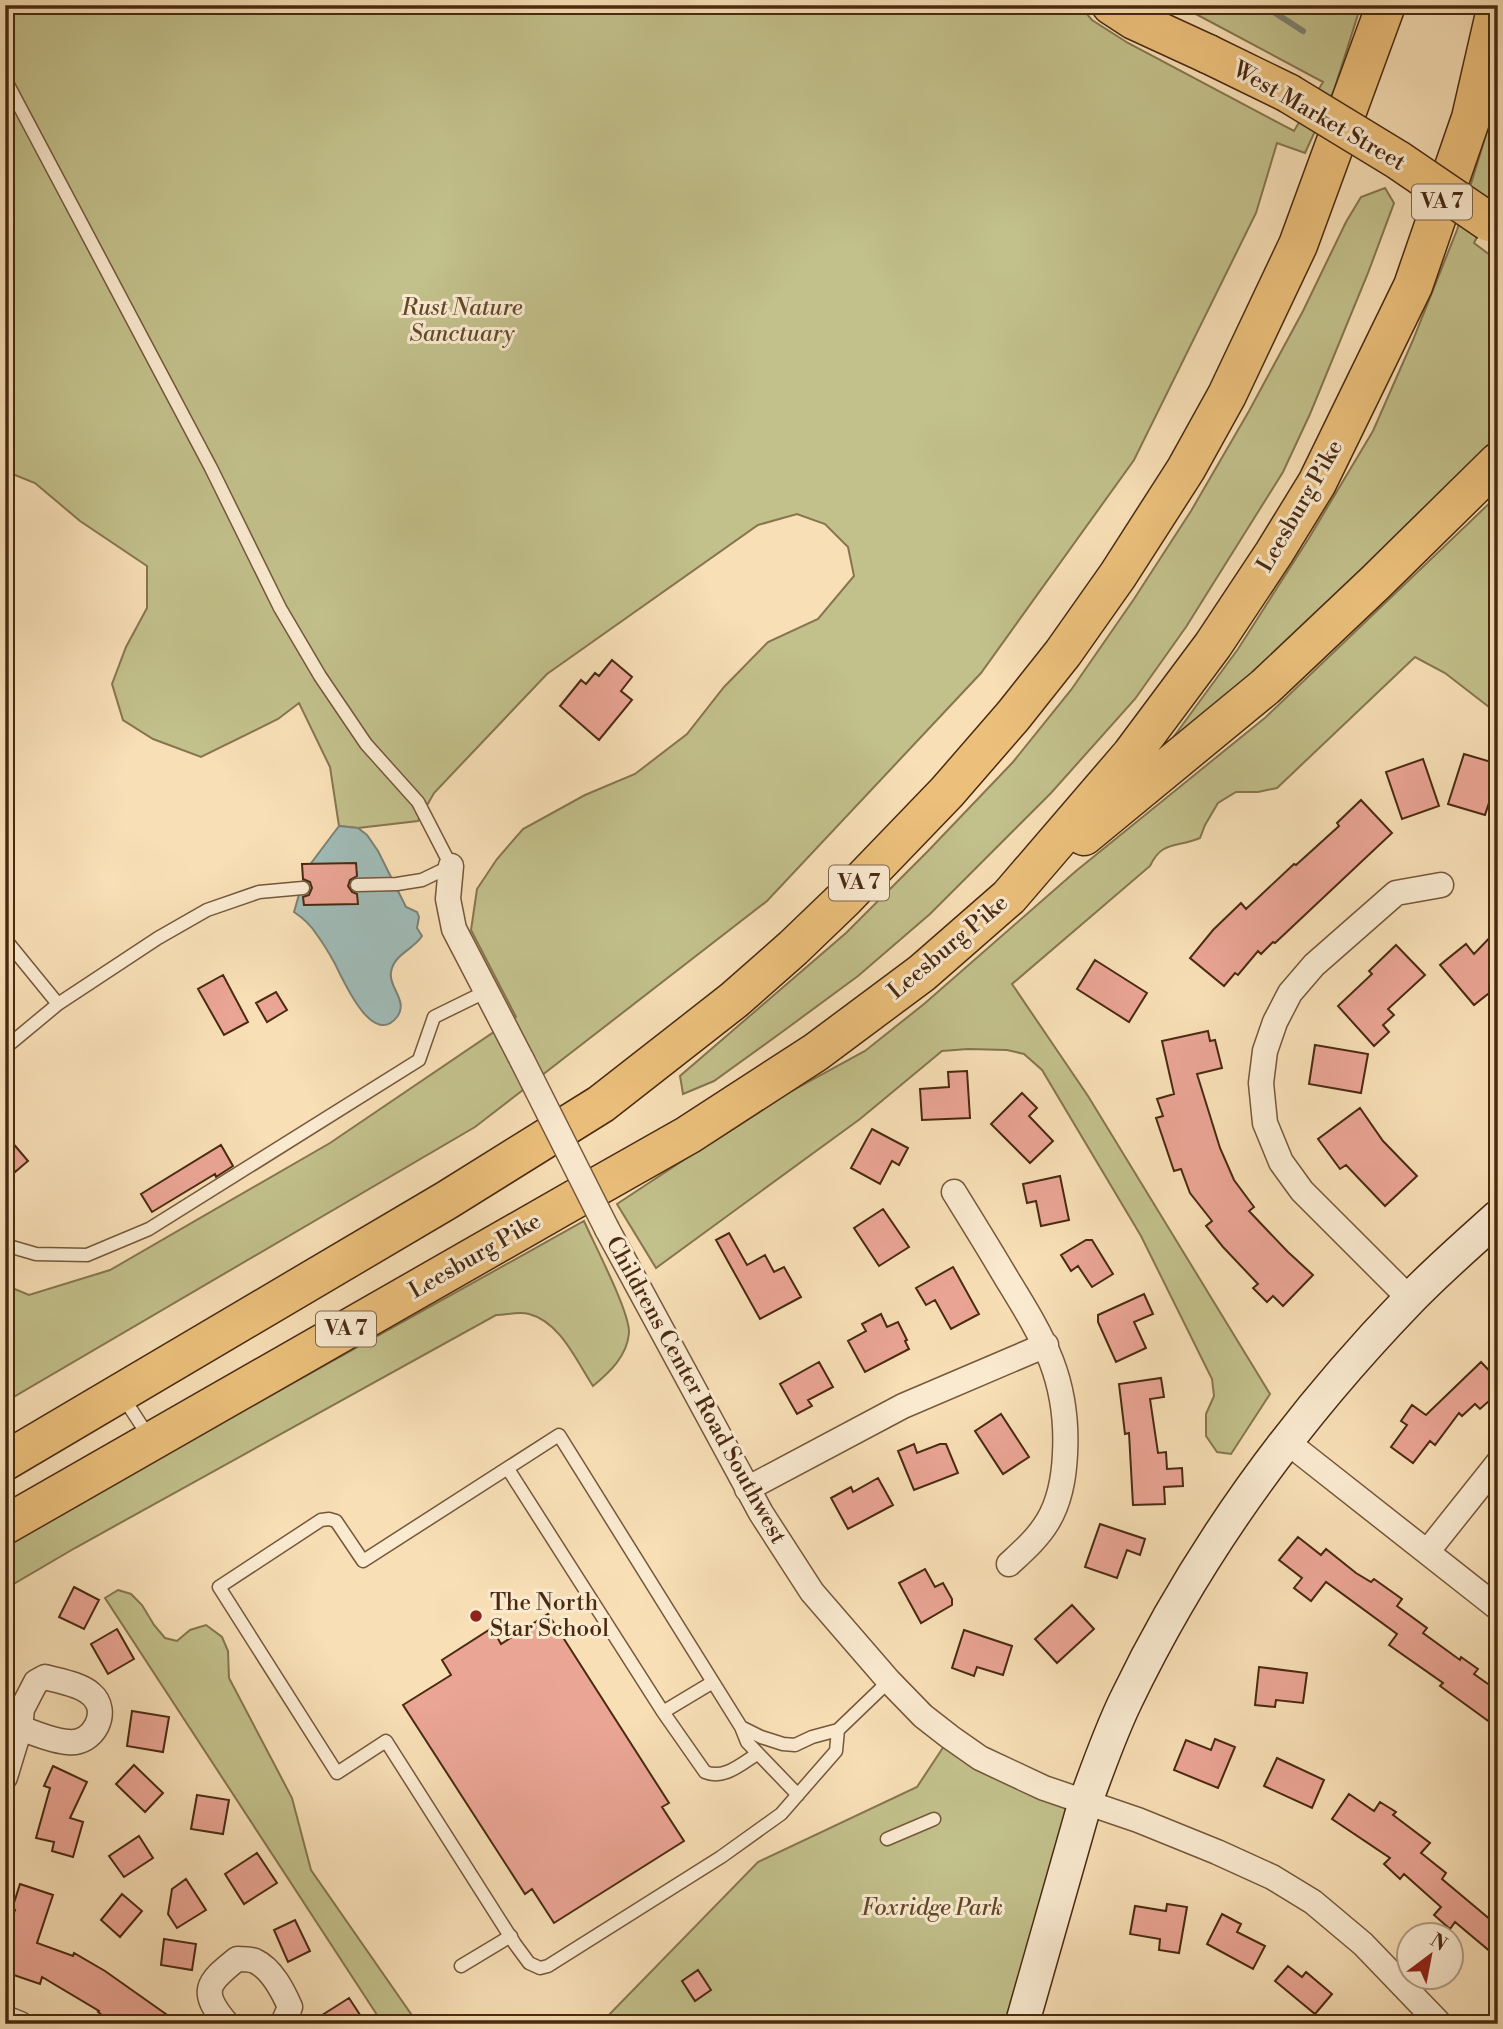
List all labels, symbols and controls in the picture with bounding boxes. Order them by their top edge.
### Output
street label: West Market Street [1227,55,1410,177]
road number: VA 7 [1412,184,1472,220]
park label: Rust Nature Sanctuary [401,294,523,348]
street label: Leesburg Pike [1251,435,1349,577]
road number: VA 7 [829,866,889,900]
street label: Leesburg Pike [882,889,1014,1005]
street label: Leesburg Pike [404,1207,546,1305]
street label: Childrens Center Road Southwest [600,1231,792,1549]
road number: VA 7 [316,1312,376,1346]
place label: The North Star School [490,1589,609,1643]
marker: The North Star School [468,1608,484,1624]
park label: Foxridge Park [861,1894,1003,1922]
north arrow [1394,1920,1464,1990]
text: N [1426,1928,1451,1957]

